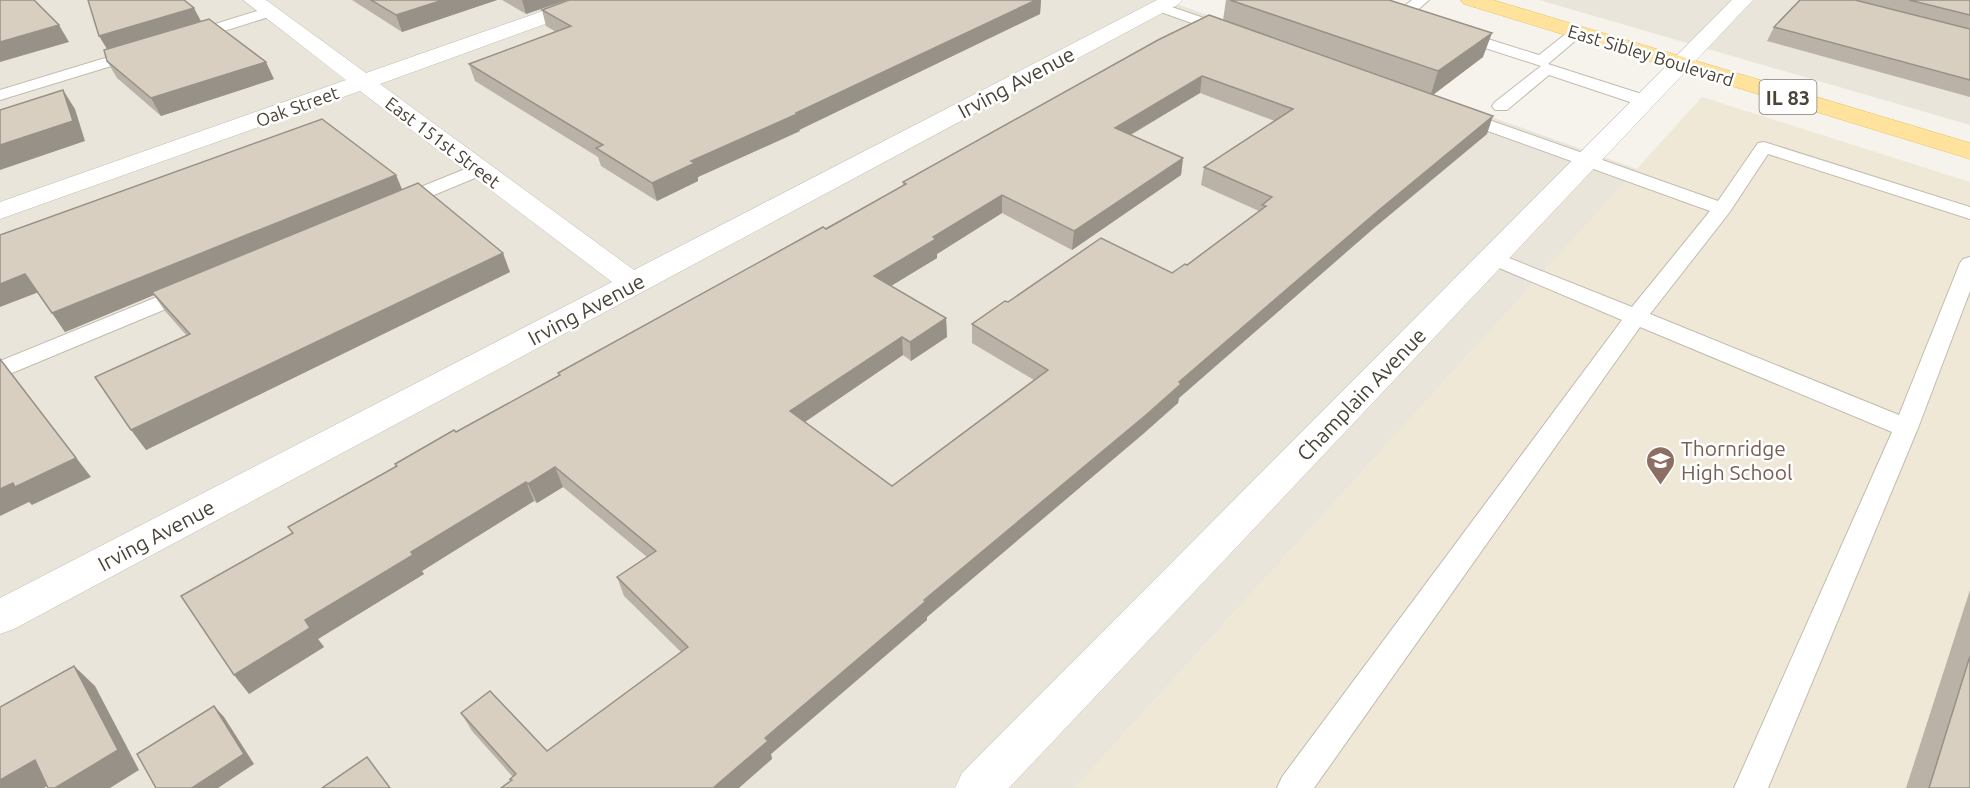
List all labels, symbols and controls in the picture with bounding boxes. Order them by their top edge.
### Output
street label: East Sibley Boulevard [1566,20,1736,90]
street label: Irving Avenue [954,41,1078,123]
road number: IL 83 [1760,80,1816,114]
street label: Oak Street [253,82,341,130]
street label: East 151st Street [382,92,504,192]
street label: Irving Avenue [524,268,648,350]
street label: Champlain Avenue [1292,323,1430,465]
place label: Thornridge High School [1681,436,1792,484]
school or university icon: Thornridge High School [1644,444,1676,486]
street label: Irving Avenue [94,494,218,576]

